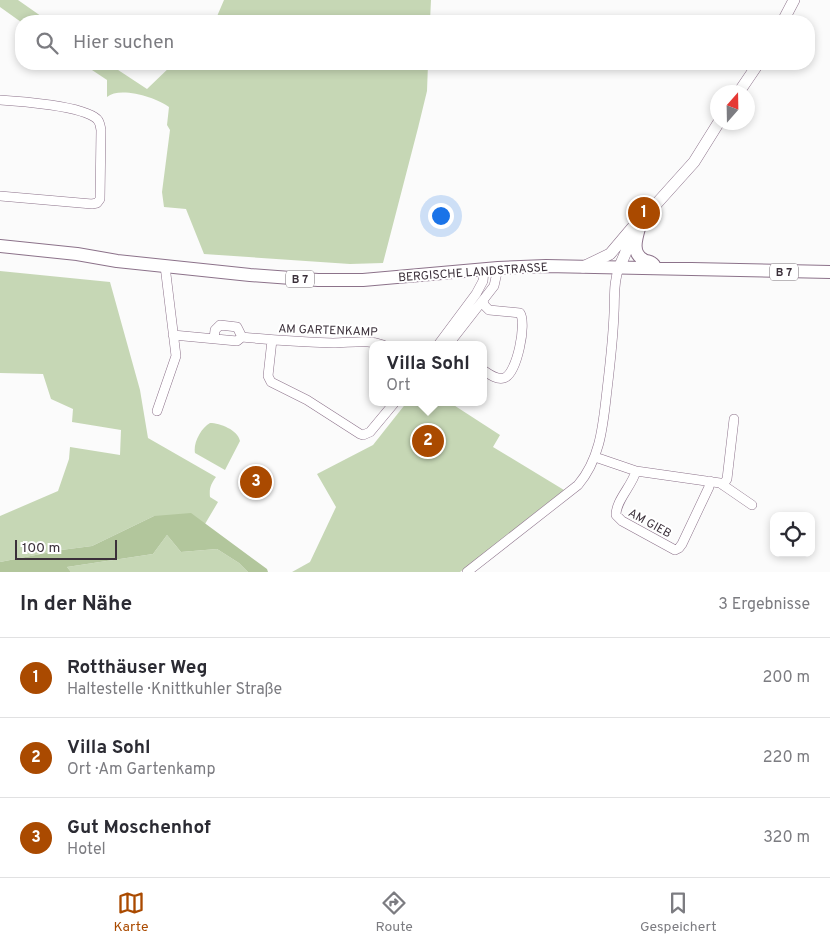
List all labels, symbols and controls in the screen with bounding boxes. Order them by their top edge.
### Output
search box [15,15,815,70]
icon: search [33,29,61,57]
text: Hier suchen [73,31,174,55]
north arrow [710,85,755,130]
pin: 1 [628,194,660,232]
your location [428,203,454,229]
street label: BERGISCHE LANDSTRASSE [398,260,549,286]
road number: B 7 [770,264,798,280]
road number: B 7 [286,270,314,288]
street label: AM GARTENKAMP [278,321,378,341]
popup [369,341,487,406]
text: Villa Sohl [386,352,470,376]
text: Ort [386,376,410,396]
pin: 2 [412,422,444,460]
pin: 3 [240,463,272,501]
street label: AM GIEB [625,505,674,542]
map controls [770,512,815,557]
button: locate [770,512,815,557]
scale bar [15,537,118,560]
text: 100 m [22,540,60,557]
text: In der Nähe [20,591,132,618]
text: 3 Ergebnisse [718,595,810,615]
text: Rotthäuser Weg [67,656,208,680]
text: 1 [33,668,39,688]
text: 200 m [762,668,810,688]
text: Haltestelle · Knittkuhler Straße [67,680,282,700]
text: Villa Sohl [67,736,151,760]
text: 2 [31,748,41,768]
text: 220 m [763,748,810,768]
text: Ort · Am Gartenkamp [67,760,216,780]
text: Gut Moschenhof [67,816,211,840]
text: 3 [31,828,41,848]
text: 320 m [763,828,810,848]
text: Hotel [67,840,106,860]
tab: Karte [114,889,148,936]
tab: Route [376,889,413,936]
tab: Gespeichert [640,889,716,936]

